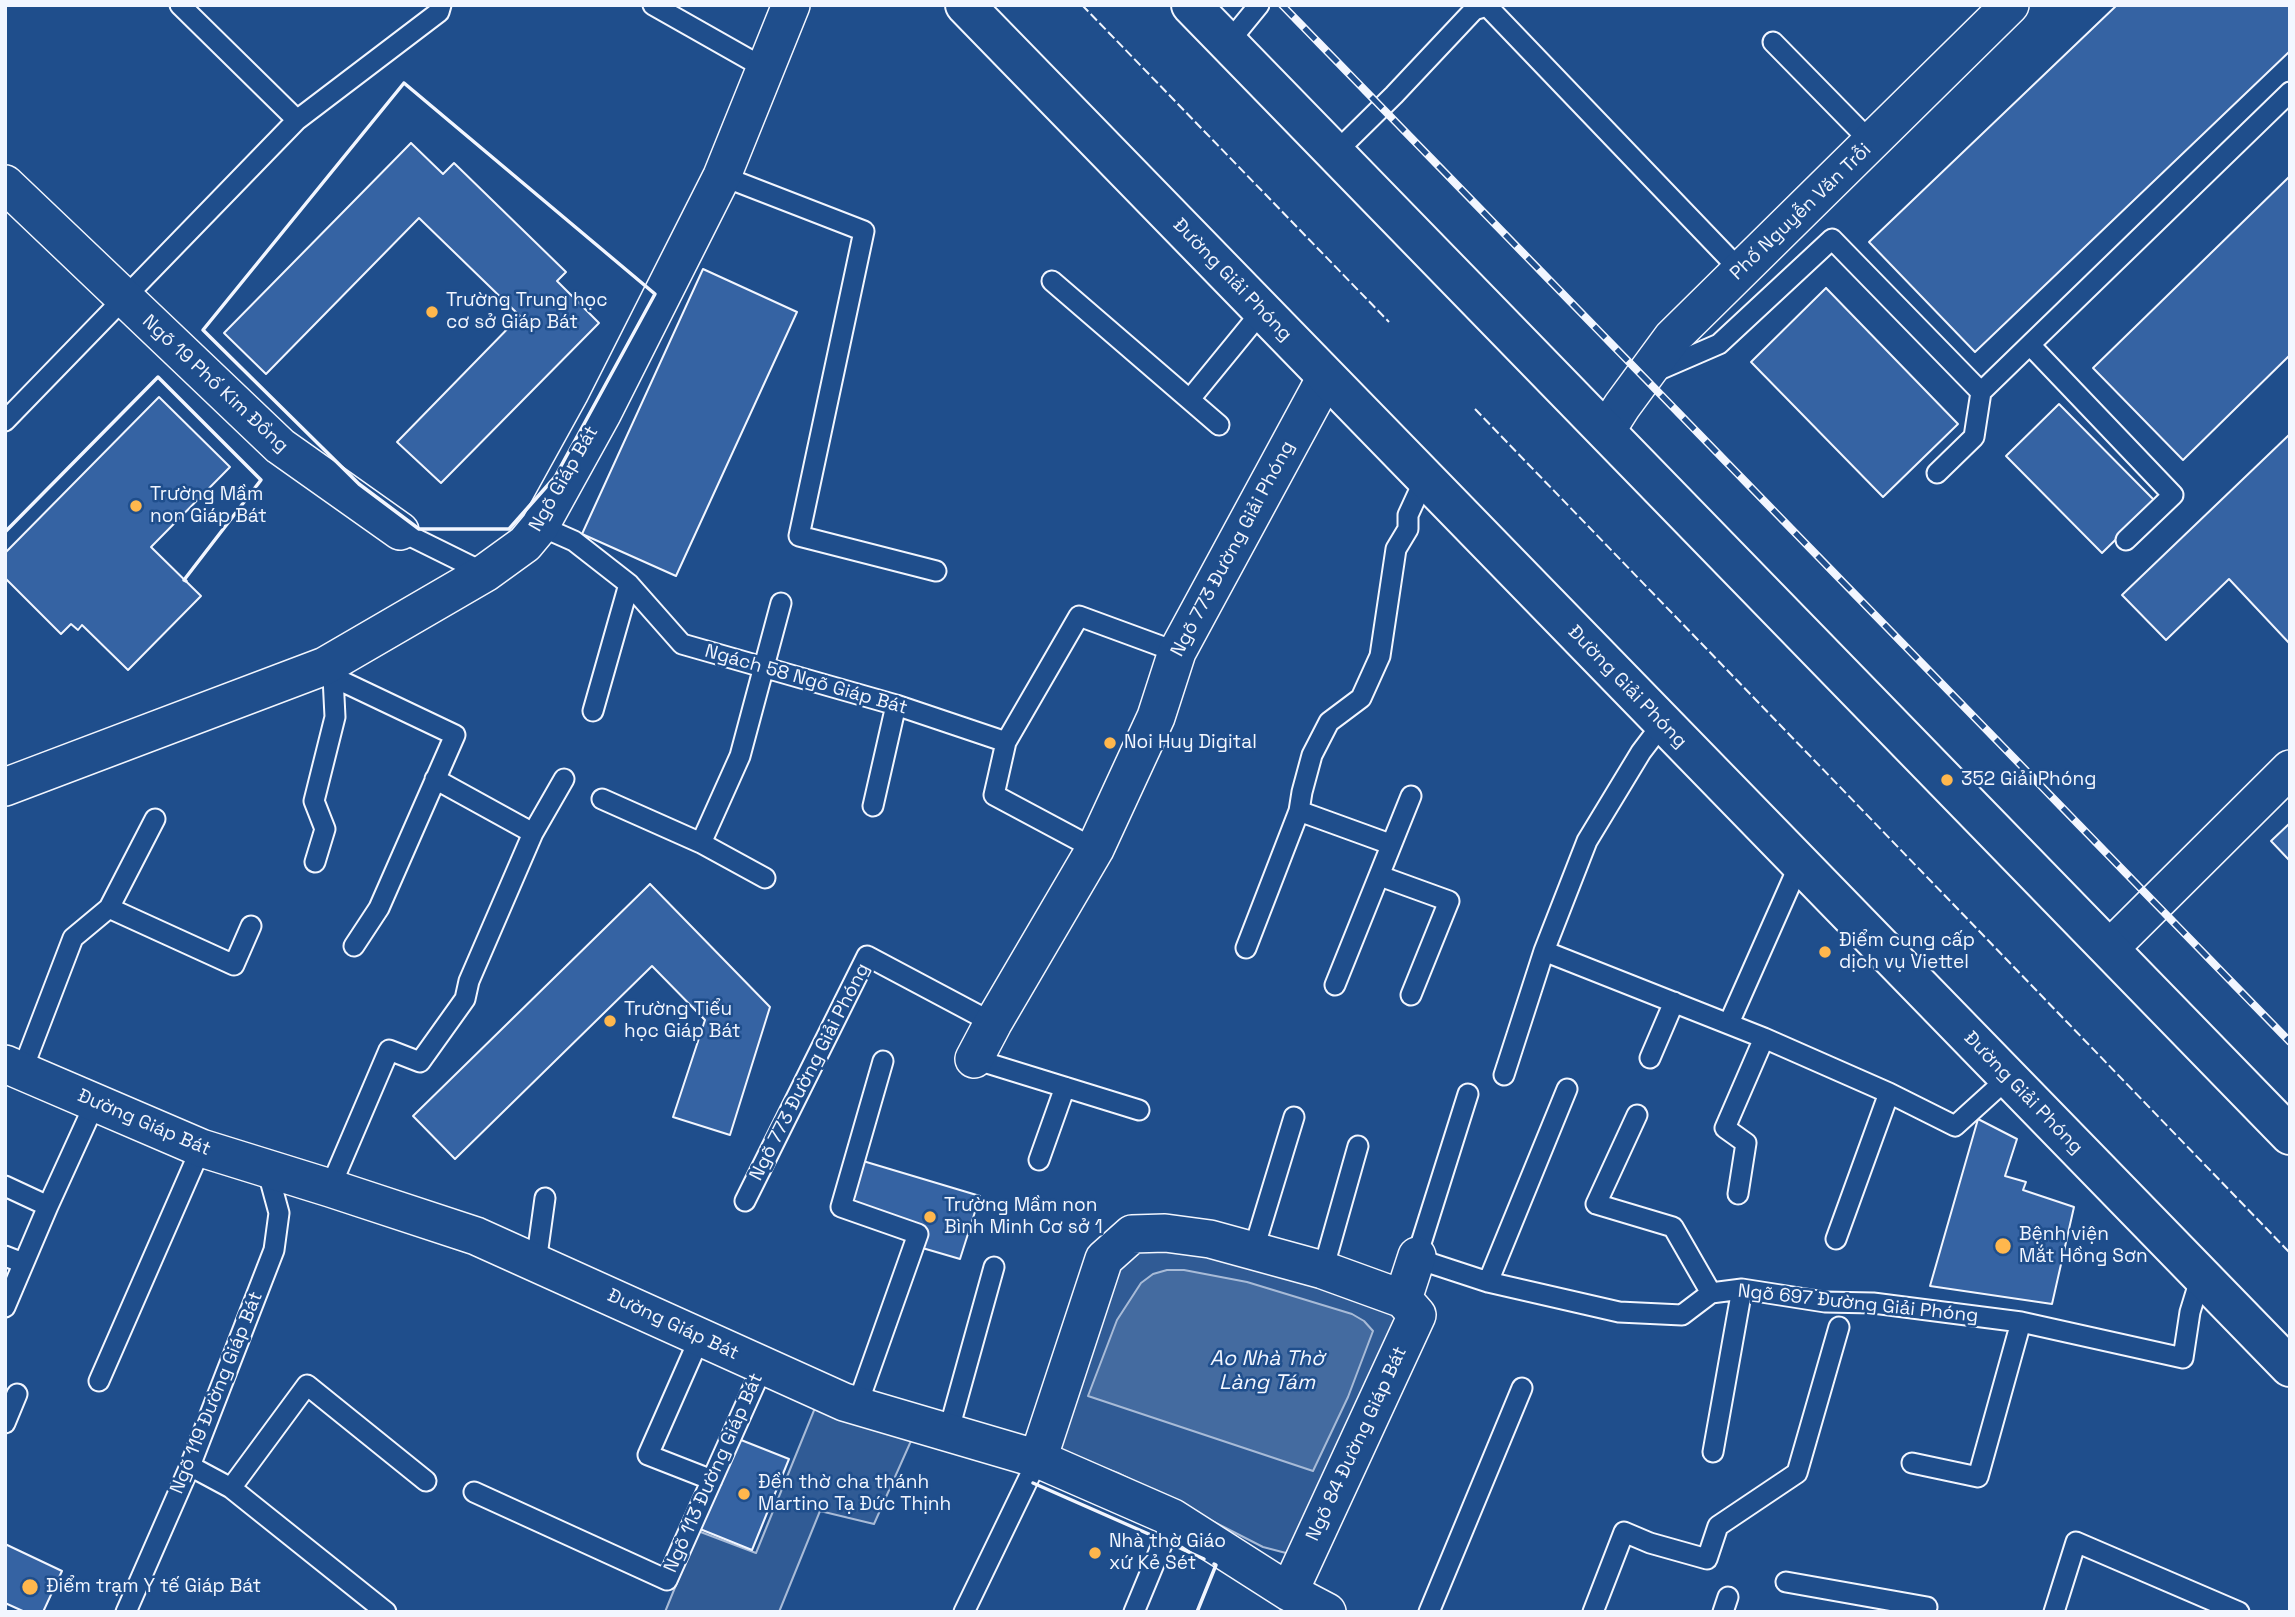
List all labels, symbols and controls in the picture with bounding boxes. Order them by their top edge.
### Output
street label: Phố Nguyễn Văn Trỗi [1726,139,1876,285]
street label: Đường Giải Phóng [1168,214,1296,346]
place label: Trường Trung học cơ sở Giáp Bát [446,290,608,334]
marker: Trường Trung học cơ sở Giáp Bát [424,304,440,320]
street label: Ngõ 19 Phố Kim Đồng [137,310,293,458]
street label: Ngõ Giáp Bát [525,422,603,536]
street label: Ngõ 773 Đường Giải Phóng [1166,437,1300,661]
place label: Trường Mầm non Giáp Bát [150,484,267,528]
marker: Trường Mầm non Giáp Bát [128,498,144,514]
street label: Đường Giải Phóng [1563,621,1691,753]
street label: Ngách 58 Ngõ Giáp Bát [702,640,910,720]
place label: Noi Huy Digital [1124,732,1257,754]
marker: Noi Huy Digital [1102,735,1118,751]
place label: 352 Giải Phóng [1961,769,2096,791]
marker: 352 Giải Phóng [1939,772,1955,788]
place label: Điểm cung cấp dịch vụ Viettel [1839,930,1975,974]
marker: Điểm cung cấp dịch vụ Viettel [1817,944,1833,960]
street label: Ngõ 773 Đường Giải Phóng [745,960,875,1184]
place label: Trường Tiểu học Giáp Bát [624,999,740,1043]
marker: Trường Tiểu học Giáp Bát [602,1013,618,1029]
street label: Đường Giải Phóng [1959,1027,2087,1159]
street label: Đường Giáp Bát [74,1085,214,1161]
place label: Trường Mầm non Bình Minh Cơ sở 1 [944,1195,1103,1239]
marker: Trường Mầm non Bình Minh Cơ sở 1 [922,1209,938,1225]
place label: Bệnh viện Mắt Hồng Sơn [2019,1224,2148,1268]
marker: Bệnh viện Mắt Hồng Sơn [1993,1236,2013,1256]
street label: Ngõ 697 Đường Giải Phóng [1737,1280,1979,1328]
street label: Đường Giáp Bát [604,1285,742,1365]
street label: Ngõ 119 Đường Giáp Bát [166,1289,268,1497]
street label: Ngõ 84 Đường Giáp Bát [1302,1343,1412,1545]
water label: Ao Nhà Thờ Làng Tám [1210,1346,1324,1396]
street label: Ngõ 113 Đường Giáp Bát [660,1370,768,1576]
place label: Đền thờ cha thánh Martino Tạ Đức Thịnh [758,1472,951,1516]
marker: Đền thờ cha thánh Martino Tạ Đức Thịnh [736,1486,752,1502]
place label: Nhà thờ Giáo xứ Kẻ Sét [1109,1531,1226,1575]
marker: Nhà thờ Giáo xứ Kẻ Sét [1087,1545,1103,1561]
place label: Điểm trạm Y tế Giáp Bát [46,1576,261,1598]
marker: Điểm trạm Y tế Giáp Bát [20,1577,40,1597]

